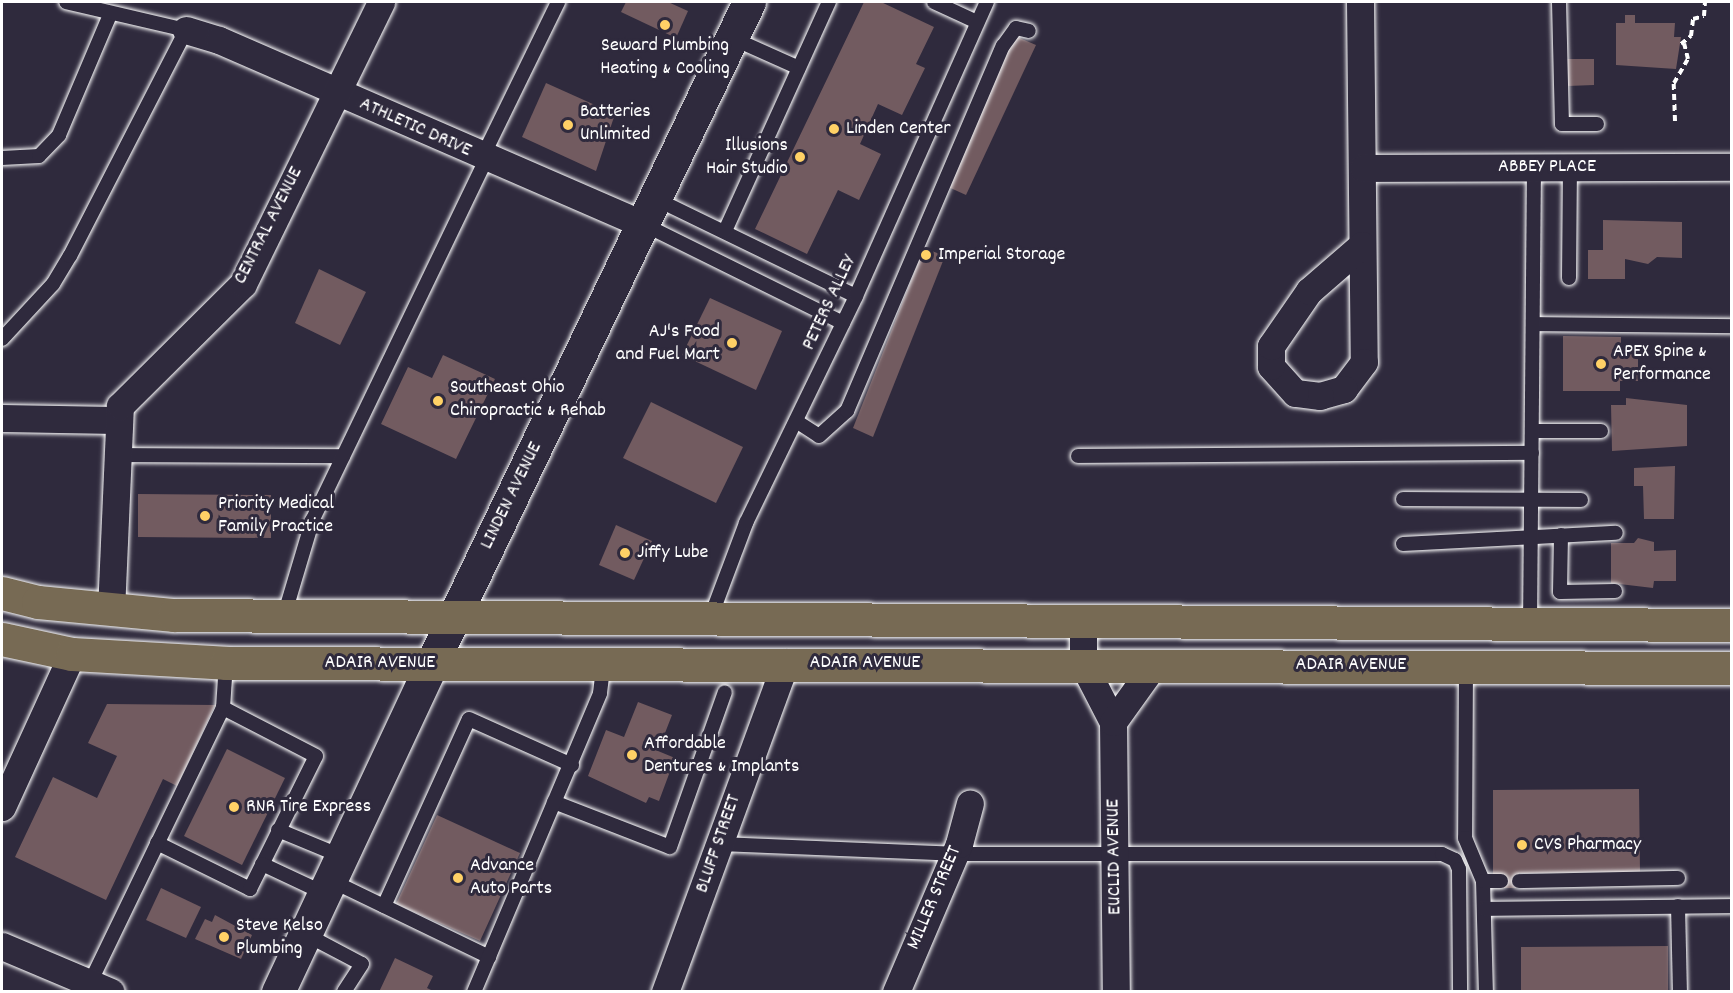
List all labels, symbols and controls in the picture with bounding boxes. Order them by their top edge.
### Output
marker: Seward Plumbing Heating & Cooling [658,18,672,32]
place label: Seward Plumbing Heating & Cooling [600,35,730,82]
street label: ATHLETIC DRIVE [355,93,475,163]
place label: Batteries Unlimited [580,101,651,148]
place label: Linden Center [846,117,951,141]
marker: Batteries Unlimited [561,118,575,132]
marker: Linden Center [827,122,841,136]
place label: Illusions Hair Studio [706,134,788,181]
marker: Illusions Hair Studio [793,150,807,164]
street label: ABBEY PLACE [1498,155,1596,179]
street label: CENTRAL AVENUE [229,163,309,289]
place label: Imperial Storage [938,243,1065,267]
marker: Imperial Storage [919,248,933,262]
street label: PETERS ALLEY [798,252,862,354]
place label: AJ's Food and Fuel Mart [616,320,720,367]
marker: AJ's Food and Fuel Mart [725,336,739,350]
place label: APEX Spine & Performance [1613,340,1711,387]
marker: APEX Spine & Performance [1594,357,1608,371]
place label: Southeast Ohio Chiropractic & Rehab [450,377,606,424]
marker: Southeast Ohio Chiropractic & Rehab [431,394,445,408]
street label: LINDEN AVENUE [476,438,548,554]
place label: Priority Medical Family Practice [218,492,334,539]
marker: Priority Medical Family Practice [196,507,214,525]
place label: Jiffy Lube [637,541,708,565]
marker: Jiffy Lube [618,546,632,560]
street label: ADAIR AVENUE [325,651,435,675]
street label: ADAIR AVENUE [810,651,920,675]
street label: ADAIR AVENUE [1296,653,1406,677]
place label: Affordable Dentures & Implants [644,732,799,779]
marker: Affordable Dentures & Implants [625,748,639,762]
street label: BLUFF STREET [691,792,747,896]
place label: RNR Tire Express [246,795,371,819]
street label: EUCLID AVENUE [1102,799,1128,915]
marker: RNR Tire Express [227,800,241,814]
place label: CVS Pharmacy [1534,833,1641,857]
marker: CVS Pharmacy [1515,838,1529,852]
street label: MILLER STREET [902,842,968,954]
place label: Advance Auto Parts [470,855,552,902]
marker: Advance Auto Parts [451,871,465,885]
place label: Steve Kelso Plumbing [236,914,323,961]
marker: Steve Kelso Plumbing [217,930,231,944]

